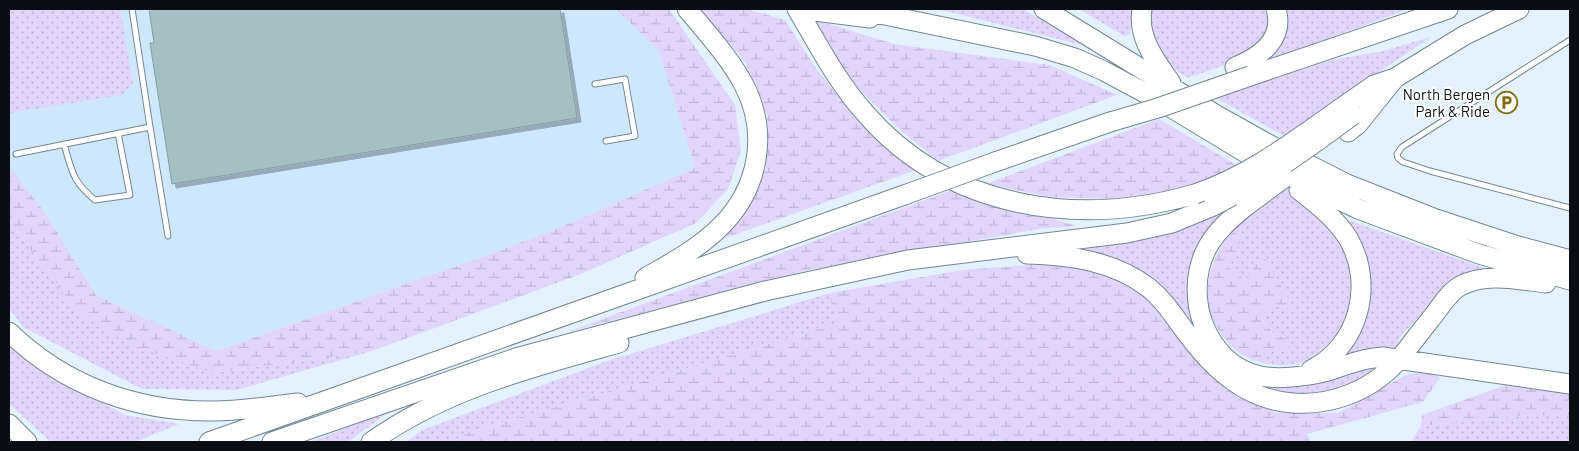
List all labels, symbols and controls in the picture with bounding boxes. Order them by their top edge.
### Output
place label: North Bergen Park & Ride [1403,85,1490,120]
parking icon: North Bergen Park & Ride [1494,91,1518,115]

